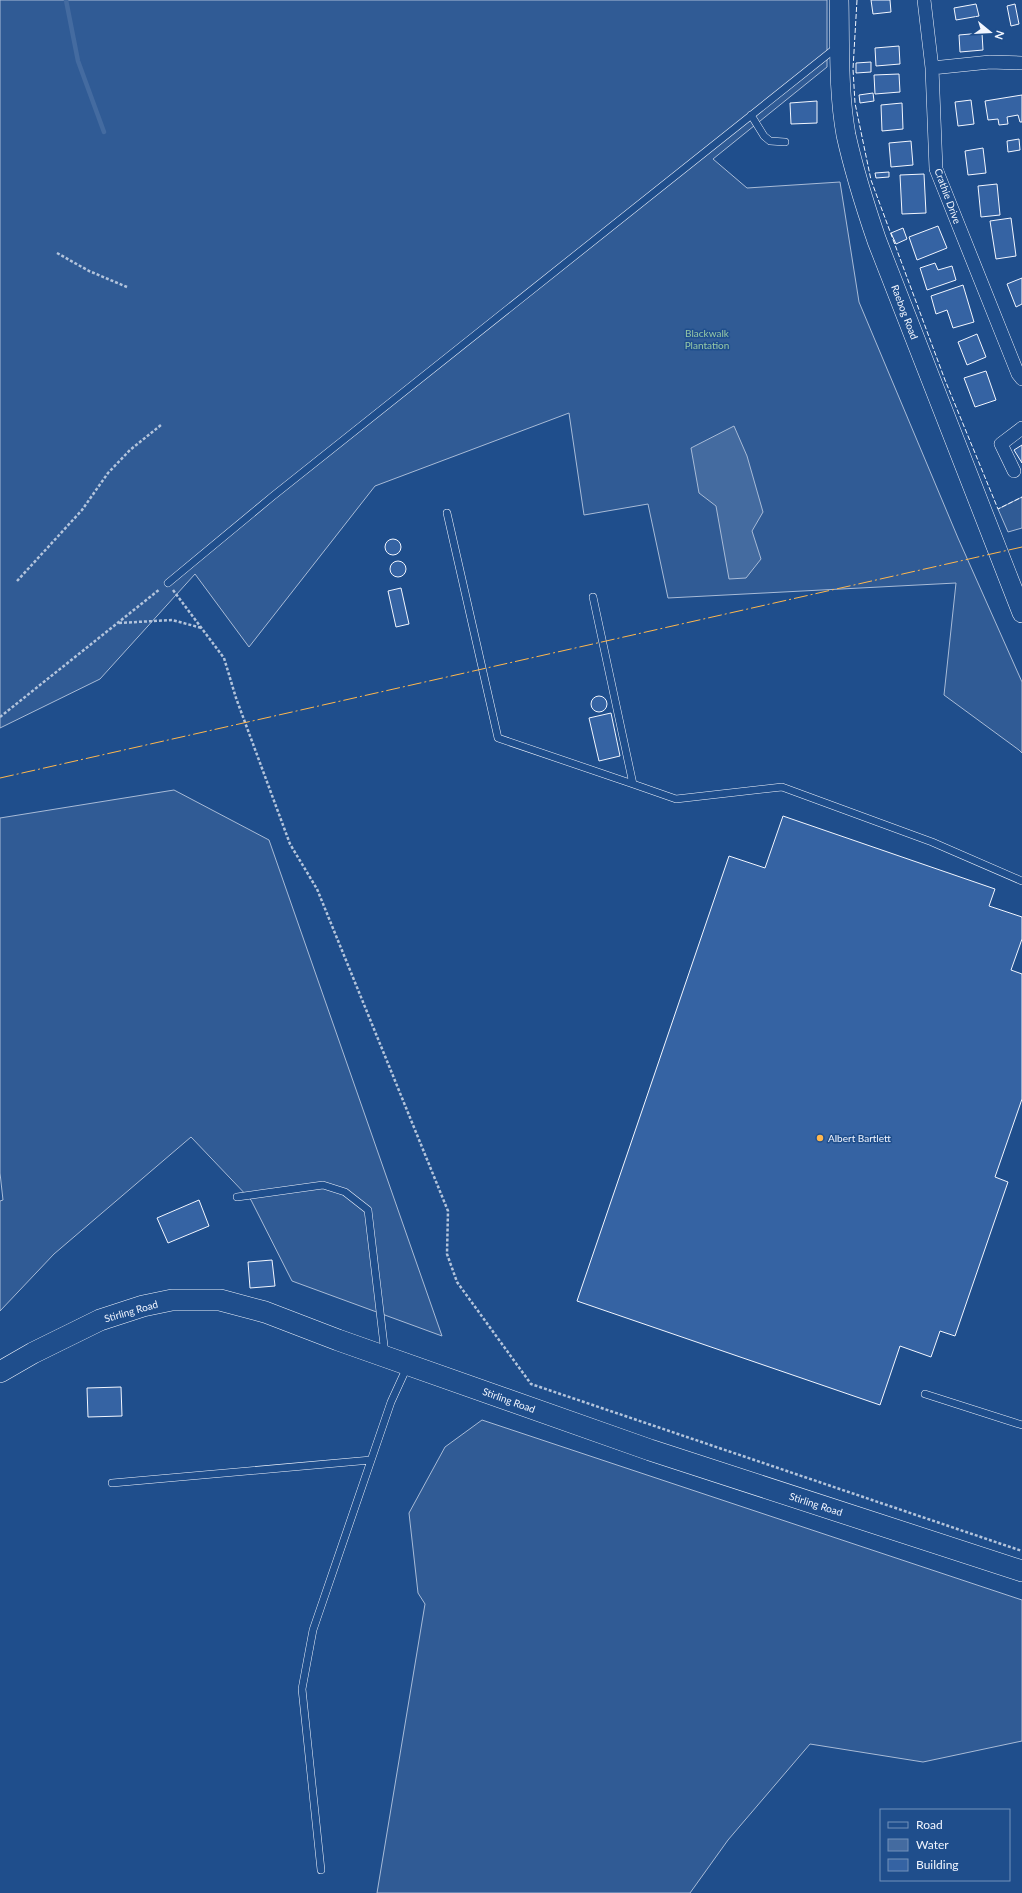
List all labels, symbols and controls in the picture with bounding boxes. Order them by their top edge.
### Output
north arrow [970,12,1010,52]
text: N [992,29,1007,41]
street label: Crathie Drive [932,167,964,225]
street label: Raebog Road [889,283,921,341]
park label: Blackwalk Plantation [685,327,730,351]
place label: Albert Bartlett [828,1132,891,1144]
marker: Albert Bartlett [815,1133,825,1143]
street label: Stirling Road [103,1298,159,1324]
street label: Stirling Road [481,1385,537,1415]
street label: Stirling Road [788,1490,844,1518]
legend [880,1809,1010,1881]
text: Road [916,1817,943,1832]
text: Water [916,1837,949,1852]
text: Building [916,1857,959,1872]

